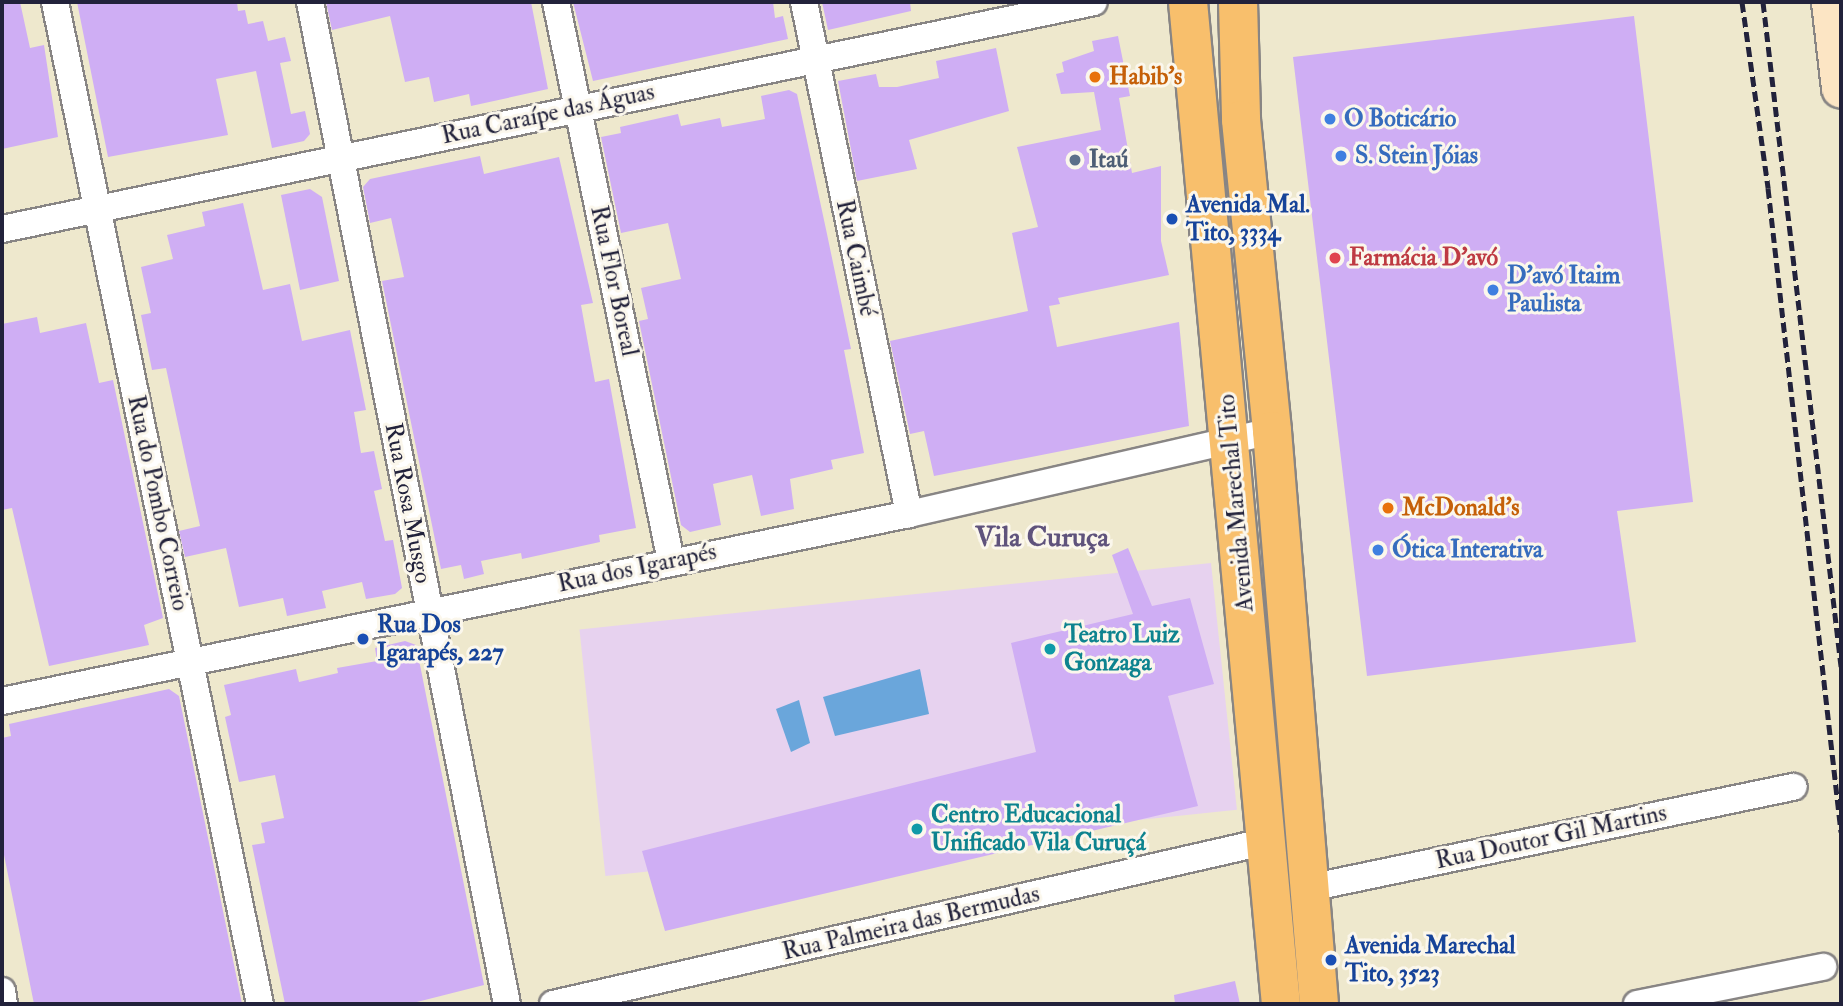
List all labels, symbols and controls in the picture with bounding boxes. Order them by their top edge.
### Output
place label: Habib's [1109,63,1182,91]
marker: Habib's [1087,69,1103,85]
street label: Rua Caraípe das Águas [439,77,657,151]
place label: O Boticário [1344,105,1456,133]
marker: O Boticário [1322,111,1338,127]
place label: S. Stein Jóias [1355,142,1478,170]
place label: Itaú [1089,146,1128,174]
marker: S. Stein Jóias [1333,148,1349,164]
marker: Itaú [1067,152,1083,168]
place label: Avenida Mal. Tito, 3334 [1186,191,1310,247]
street label: Rua Caimbé [830,197,882,319]
street label: Rua Flor Boreal [584,203,644,359]
marker: Avenida Mal. Tito, 3334 [1164,211,1180,227]
place label: Farmácia D'avó [1349,244,1498,272]
marker: Farmácia D'avó [1327,250,1343,266]
place label: D’avó Itaim Paulista [1507,262,1620,318]
marker: D’avó Itaim Paulista [1485,282,1501,298]
street label: Rua do Pombo Correio [121,393,195,613]
street label: Avenida Marechal Tito [1212,393,1260,613]
street label: Rua Rosa Musgo [378,420,438,586]
place label: McDonald's [1402,494,1520,522]
marker: McDonald's [1380,500,1396,516]
district label: Vila Curuça [975,521,1109,555]
place label: Ótica Interativa [1392,536,1543,564]
street label: Rua dos Igarapés [555,537,719,599]
marker: Ótica Interativa [1370,542,1386,558]
place label: Rua Dos Igarapés, 227 [377,611,504,667]
place label: Teatro Luiz Gonzaga [1064,621,1180,677]
marker: Rua Dos Igarapés, 227 [355,631,371,647]
marker: Teatro Luiz Gonzaga [1042,641,1058,657]
street label: Rua Doutor Gil Martins [1433,798,1669,876]
place label: Centro Educacional Unificado Vila Curuçá [931,801,1146,857]
marker: Centro Educacional Unificado Vila Curuçá [909,821,925,837]
street label: Rua Palmeira das Bermudas [780,879,1042,967]
place label: Avenida Marechal Tito, 3523 [1345,932,1515,988]
marker: Avenida Marechal Tito, 3523 [1323,952,1339,968]

